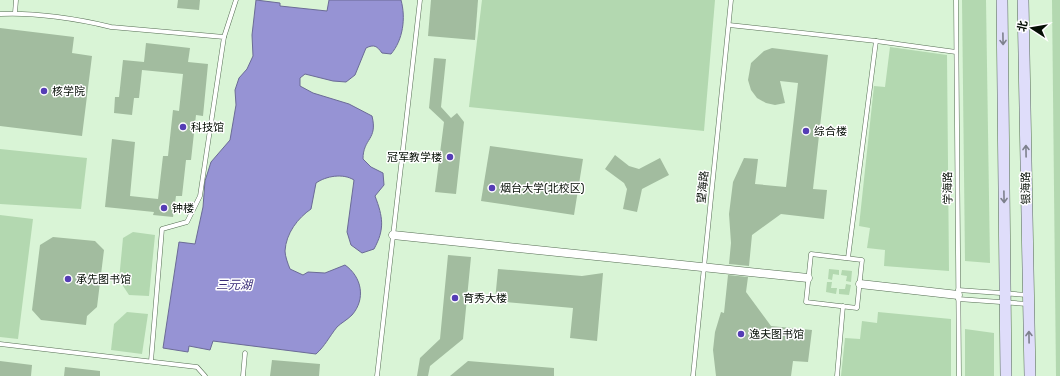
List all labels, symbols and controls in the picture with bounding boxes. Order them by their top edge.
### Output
north arrow [1012,8,1052,48]
text: 北 [1015,19,1030,33]
one-way arrow [999,32,1006,45]
place label: 核学院 [52,85,85,98]
marker: 核学院 [39,86,49,96]
place label: 科技馆 [191,121,224,134]
marker: 科技馆 [178,122,188,132]
place label: 综合楼 [814,125,847,138]
marker: 综合楼 [801,126,811,136]
one-way arrow [1022,145,1029,158]
place label: 冠军教学楼 [387,151,442,164]
marker: 冠军教学楼 [445,152,455,162]
street label: 望海路 [695,170,711,204]
street label: 学海路 [941,171,955,205]
street label: 银海路 [1019,171,1033,205]
place label: 烟台大学(北校区) [500,182,585,195]
marker: 烟台大学(北校区) [487,183,497,193]
one-way arrow [1000,190,1008,203]
place label: 钟楼 [172,202,194,215]
marker: 钟楼 [159,203,169,213]
place label: 承先图书馆 [76,273,131,286]
marker: 承先图书馆 [63,274,73,284]
water label: 三元湖 [216,278,254,292]
place label: 育秀大楼 [463,292,507,305]
marker: 育秀大楼 [450,293,460,303]
place label: 逸夫图书馆 [749,328,804,341]
marker: 逸夫图书馆 [736,329,746,339]
one-way arrow [1025,331,1033,344]

